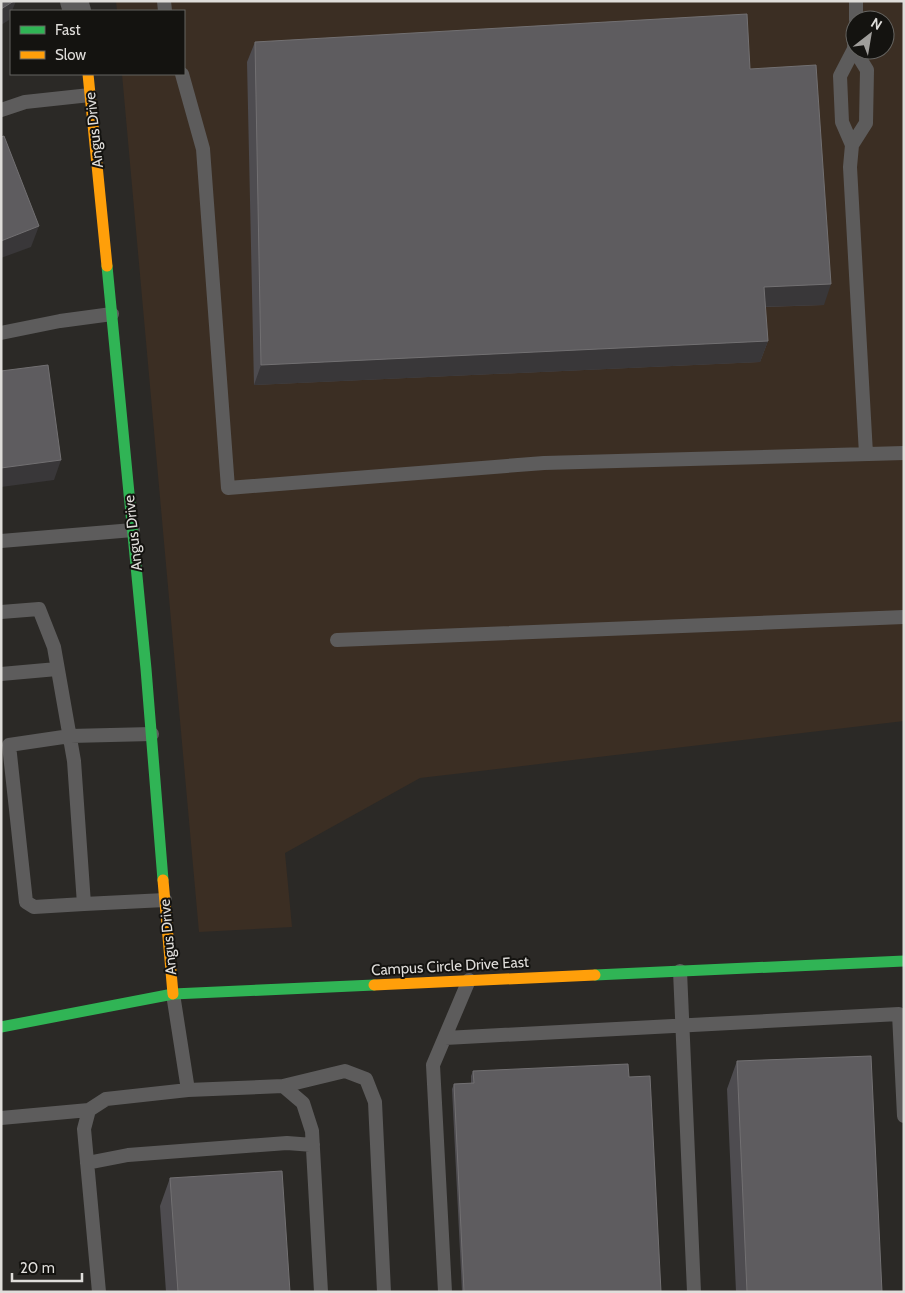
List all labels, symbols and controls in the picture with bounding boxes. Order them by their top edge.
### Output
legend [10,10,185,75]
north arrow [845,10,895,60]
text: N [868,14,886,34]
text: Fast [55,21,80,39]
text: Slow [55,46,86,64]
street label: Angus Drive [81,91,107,169]
street label: Angus Drive [120,494,146,572]
street label: Angus Drive [156,898,180,976]
street label: Campus Circle Drive East [371,953,529,979]
scale bar [12,1250,82,1282]
text: 20 m [20,1259,55,1277]

